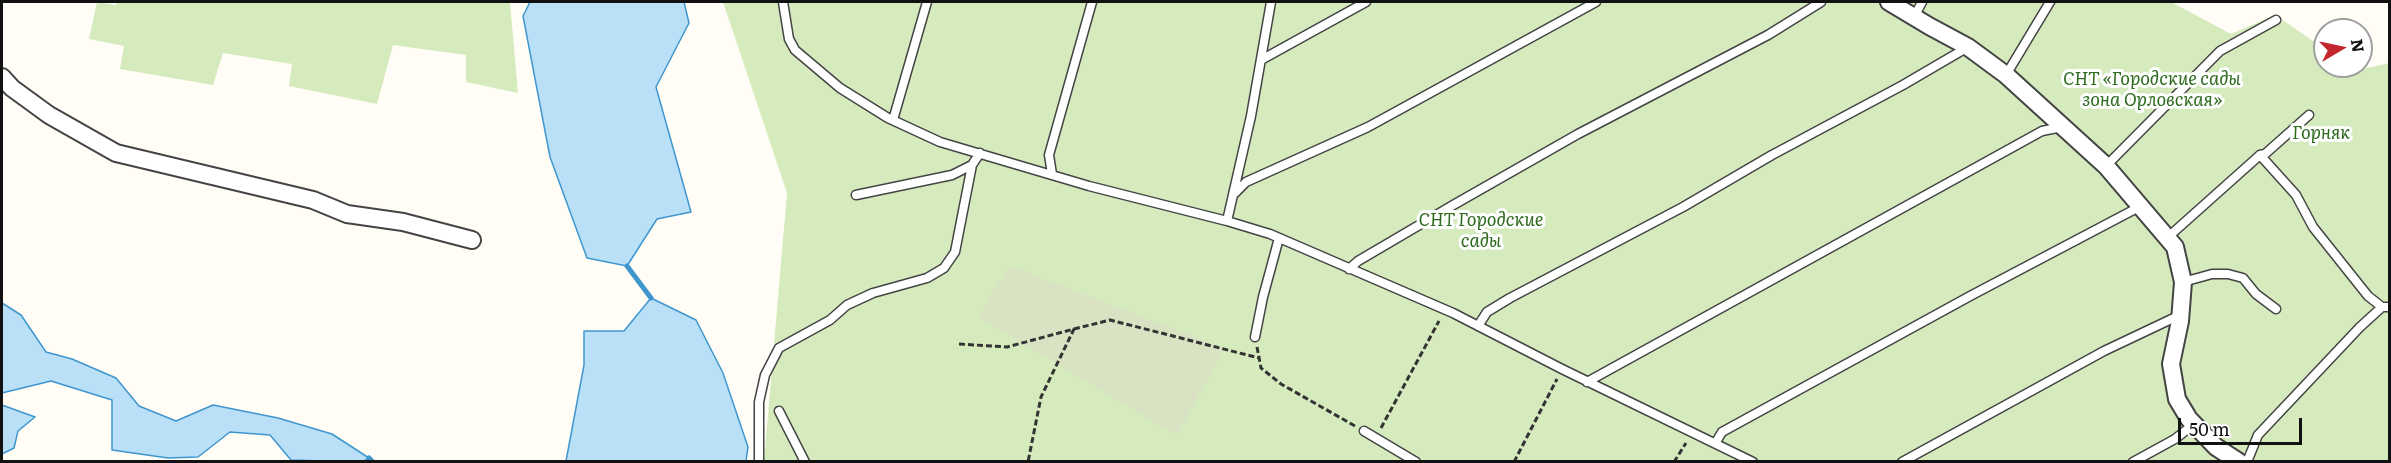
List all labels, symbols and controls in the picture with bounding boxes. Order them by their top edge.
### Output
north arrow [2313,18,2373,78]
text: N [2346,37,2372,54]
park label: СНТ «Городские сады зона Орловская» [2063,69,2241,112]
park label: Горняк [2292,123,2350,145]
park label: СНТ Городские сады [1419,210,1543,252]
scale bar [2181,406,2306,444]
text: 50 m [2189,415,2230,442]

